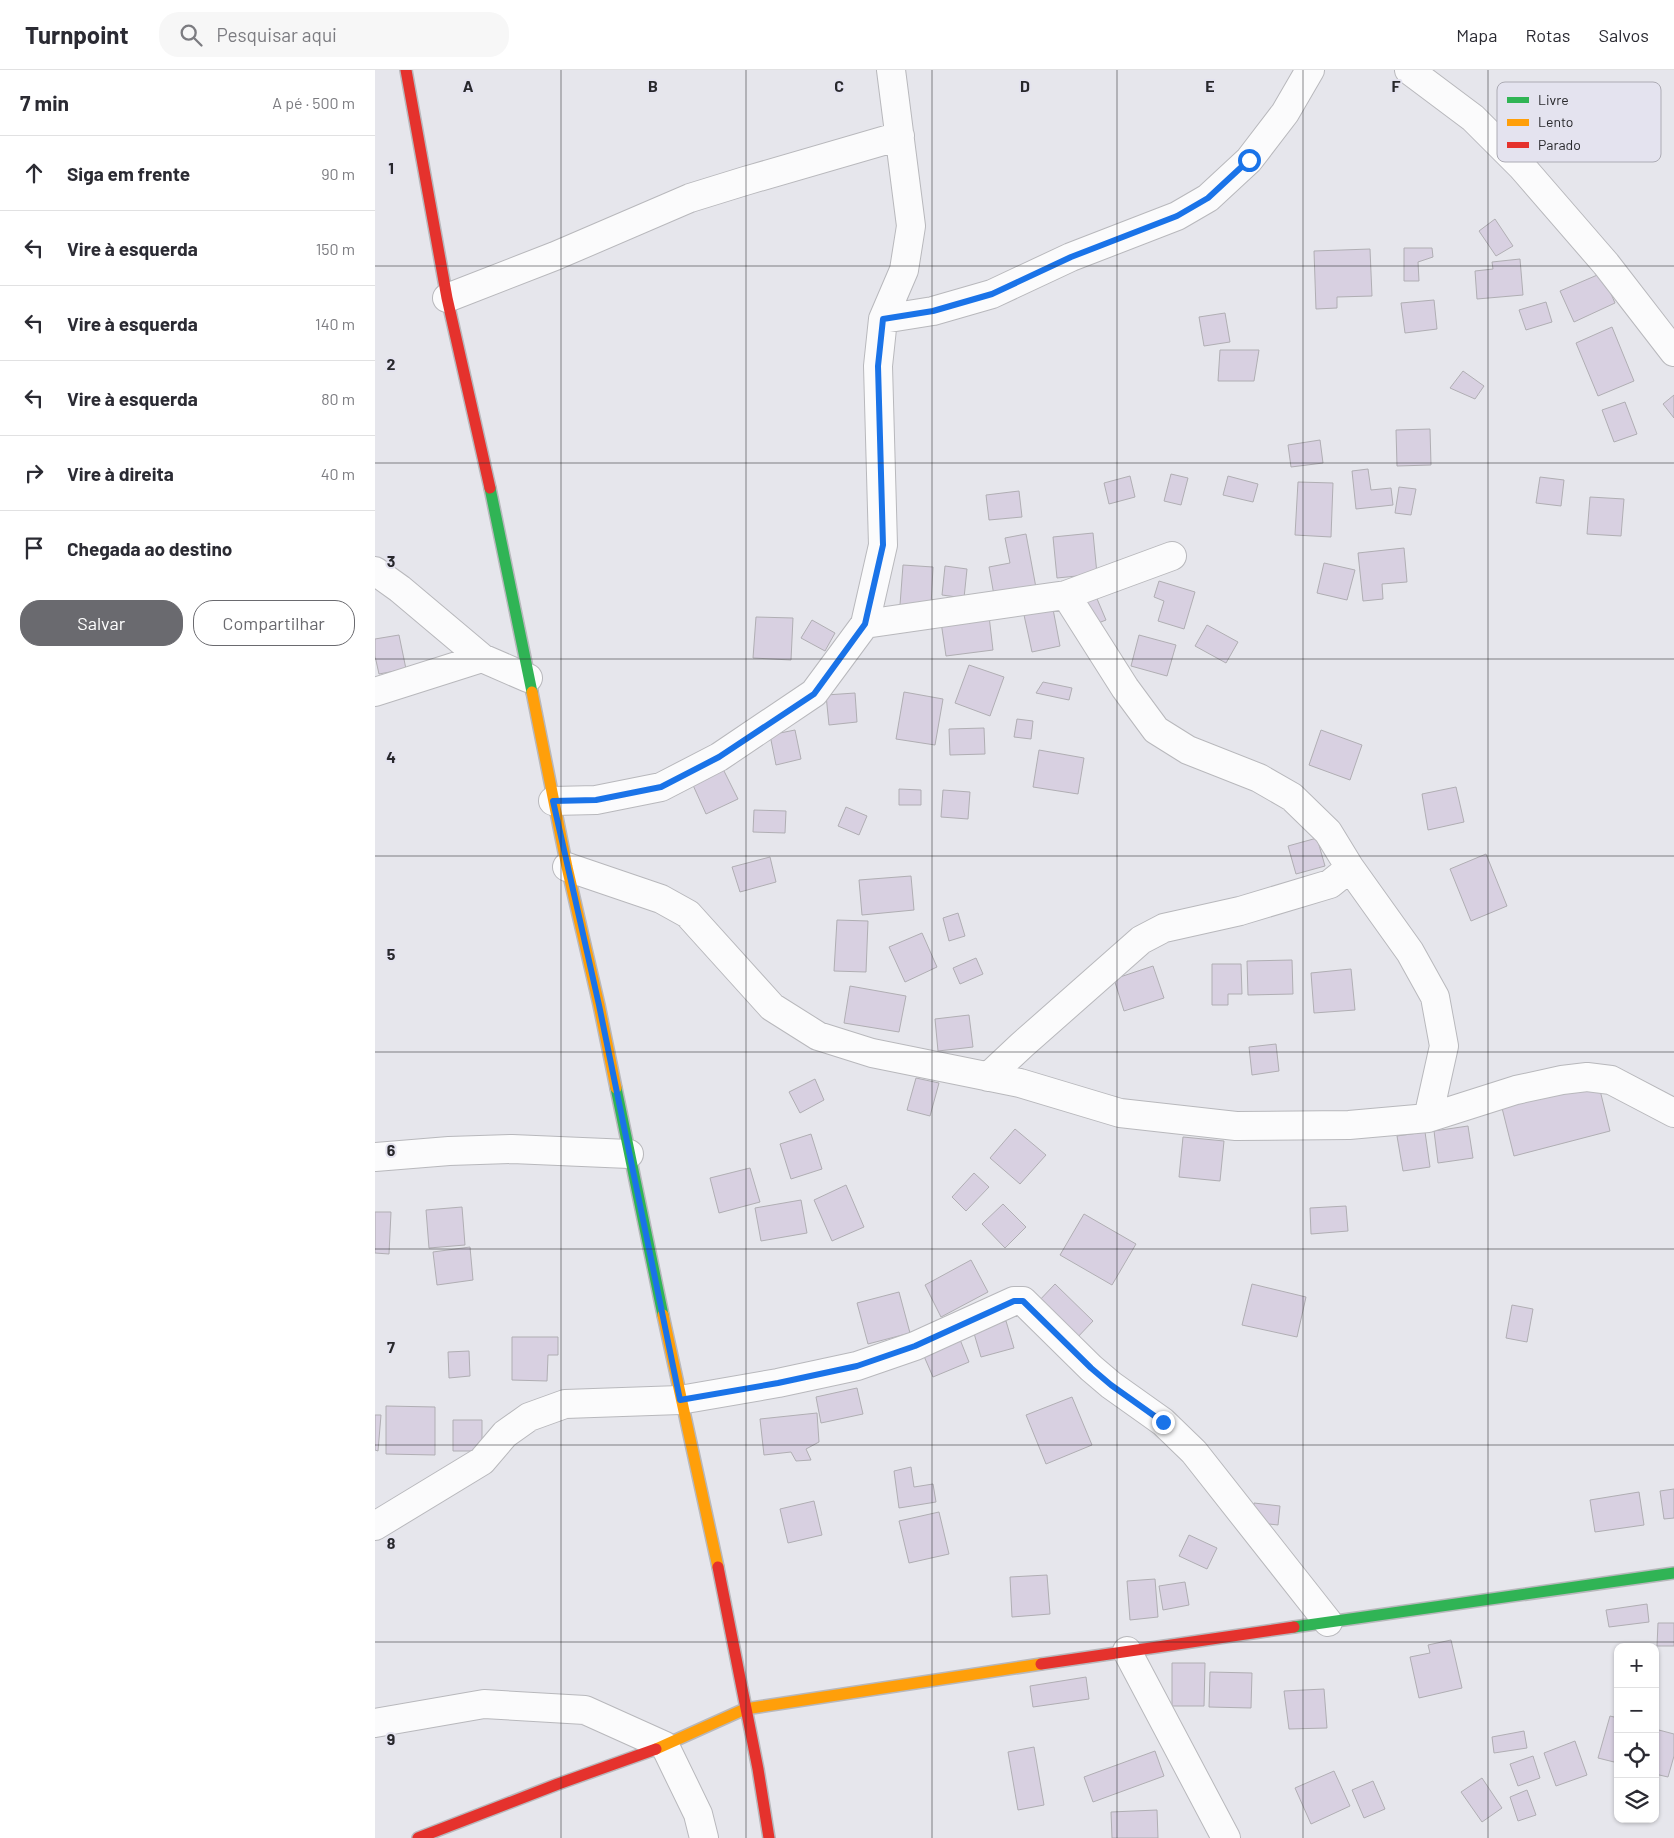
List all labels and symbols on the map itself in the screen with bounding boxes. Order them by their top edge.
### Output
text: A [463,76,474,95]
text: B [648,76,658,95]
text: C [834,76,844,95]
text: D [1020,76,1030,95]
text: E [1205,76,1215,95]
text: F [1392,76,1401,95]
legend [1497,82,1661,162]
text: Livre [1538,91,1569,108]
text: Lento [1538,113,1573,130]
text: Parado [1538,136,1581,153]
route start [1238,149,1261,172]
text: 1 [388,158,394,177]
text: 2 [387,354,396,373]
text: 3 [387,551,395,570]
text: 4 [386,747,396,766]
text: 5 [387,944,396,963]
text: 6 [387,1140,396,1159]
text: 7 [387,1337,395,1356]
route end [1152,1411,1175,1434]
text: 8 [387,1533,396,1552]
text: 9 [387,1729,395,1748]

